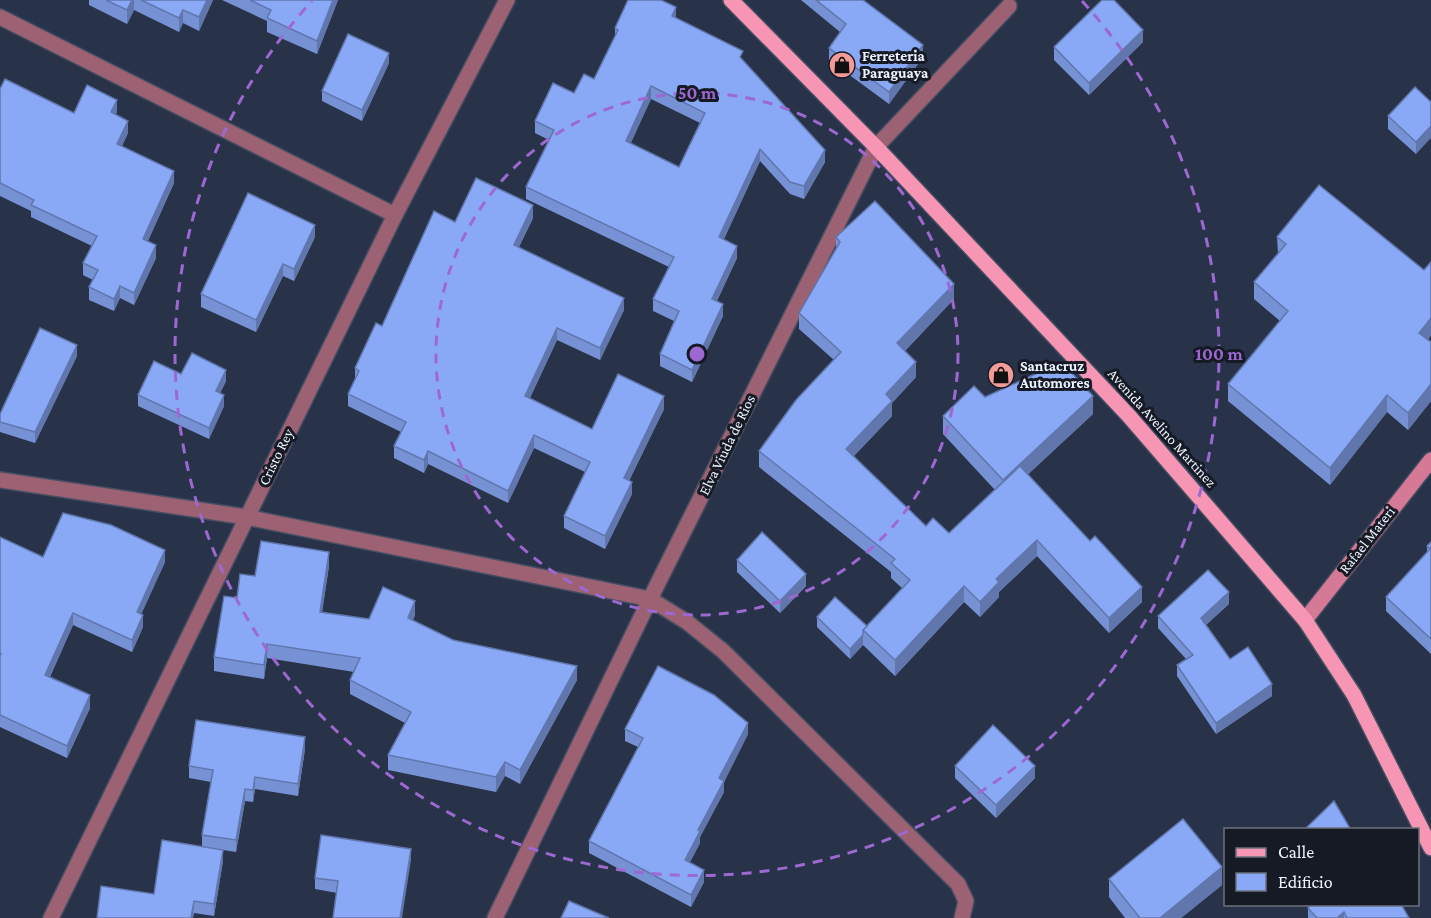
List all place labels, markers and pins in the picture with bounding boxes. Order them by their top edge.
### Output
place label: Ferreteria Paraguaya [862,48,929,81]
shop icon: Ferreteria Paraguaya [827,50,857,80]
centre of rings [687,344,707,364]
place label: Santacruz Automores [1019,358,1090,391]
shop icon: Santacruz Automores [986,360,1016,390]

